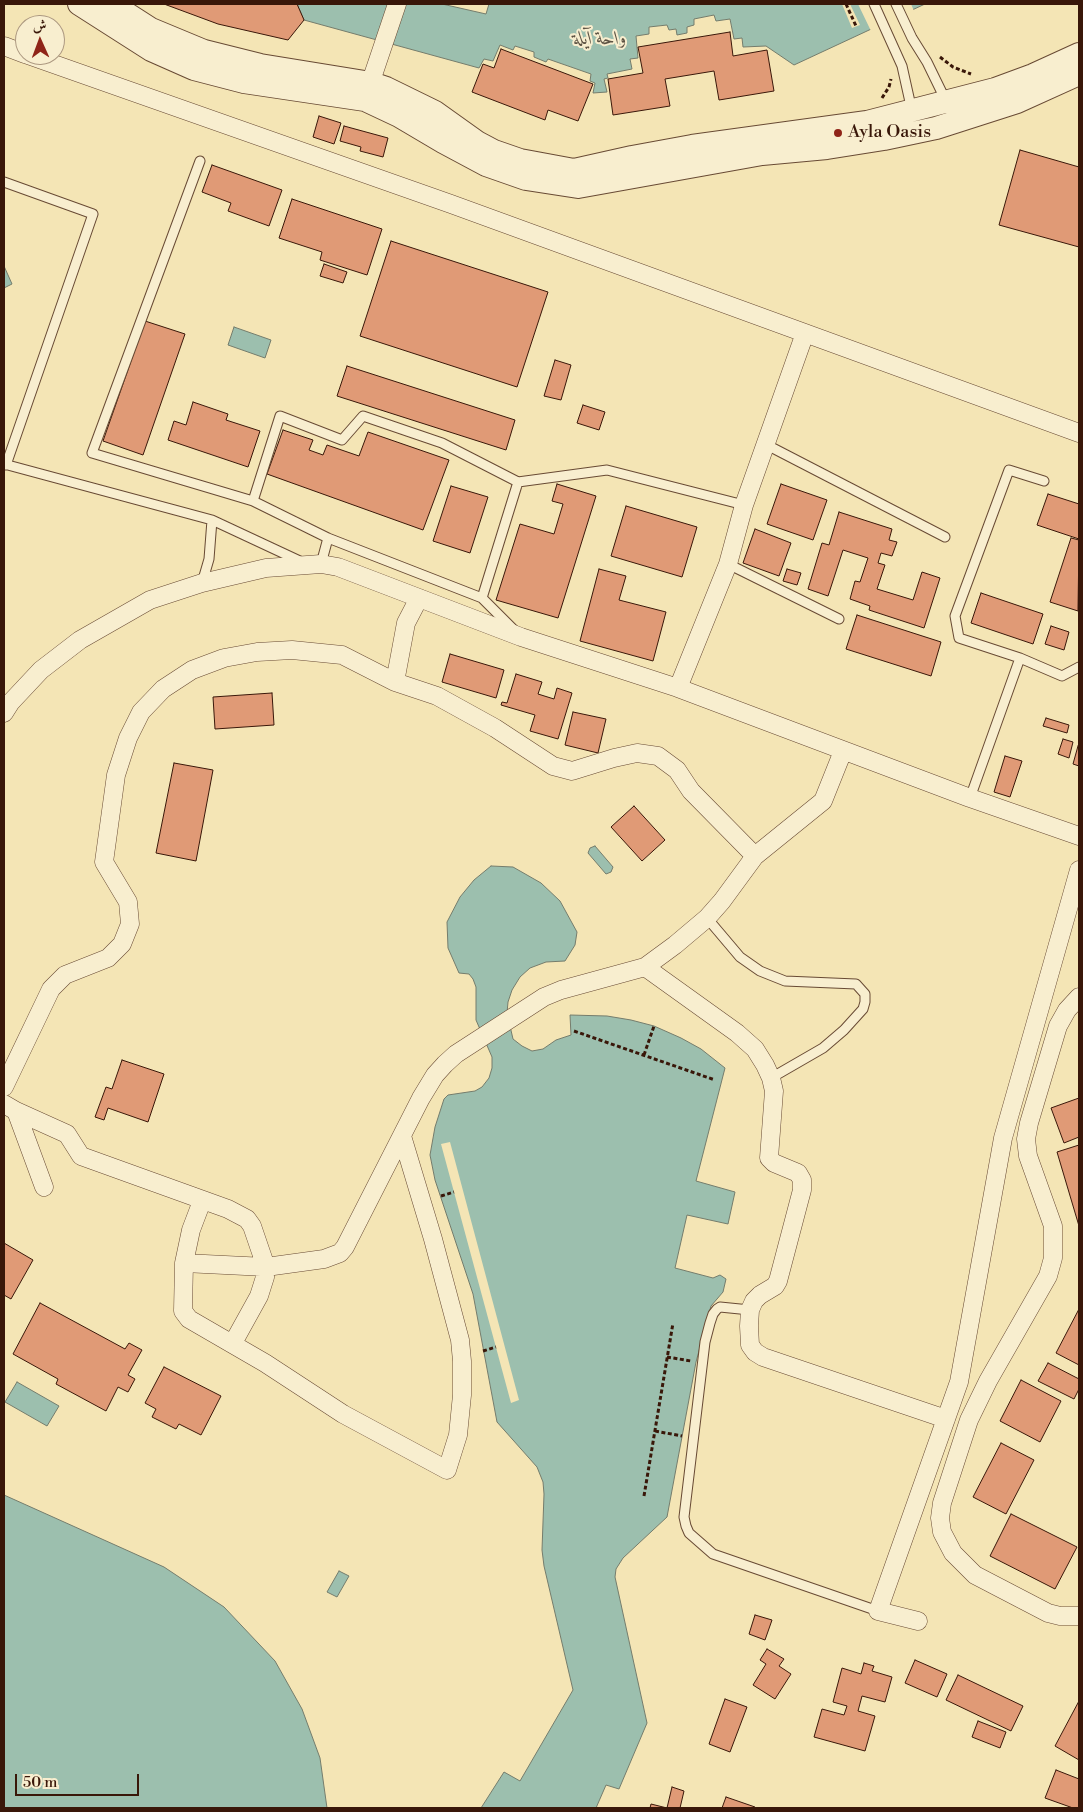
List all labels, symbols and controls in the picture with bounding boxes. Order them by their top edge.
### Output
north arrow [15,15,65,65]
text: ش [32,17,47,35]
water label: واحة آيلة [573,28,627,50]
place label: Ayla Oasis [848,122,931,144]
marker: Ayla Oasis [832,127,844,139]
scale bar [18,1764,141,1796]
text: 50 m [23,1773,57,1792]

